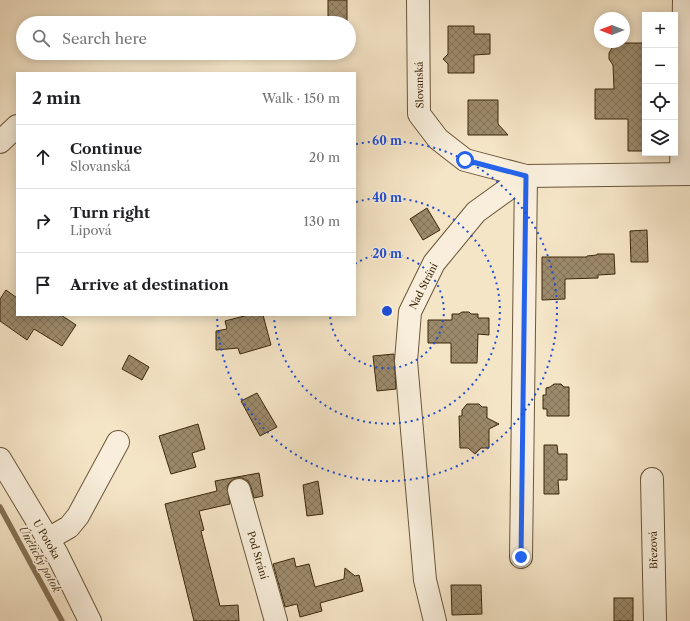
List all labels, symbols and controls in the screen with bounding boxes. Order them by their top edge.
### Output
north arrow [594,12,630,48]
map controls [642,12,678,156]
button: + [642,12,678,48]
search box [16,16,356,60]
icon: search [30,27,52,49]
text: Search here [62,29,147,48]
button: − [642,48,678,84]
street label: Slovanská [413,61,426,108]
button: locate [642,84,678,120]
text: 2 min [32,88,81,108]
text: Walk · 150 m [262,90,340,106]
button: layers [642,120,678,156]
text: 60 m [372,133,402,148]
text: Continue [70,139,142,158]
icon: ahead [32,146,54,168]
text: 20 m [309,149,340,165]
route start [456,151,474,169]
text: Slovanská [70,158,131,174]
text: 40 m [372,190,402,205]
text: Turn right [70,203,150,222]
icon: right [32,210,54,232]
text: 130 m [304,213,340,229]
text: Lipová [70,222,112,238]
text: 20 m [372,246,402,261]
street label: Nad Strání [406,261,441,312]
icon: arrive [32,274,54,296]
text: Arrive at destination [70,275,229,294]
centre of rings [380,304,394,318]
street label: U Potoka [30,517,63,562]
water label: Únětický potok [16,523,64,595]
street label: Pod Strání [244,530,271,581]
street label: Březová [647,530,660,569]
route end [512,548,530,566]

